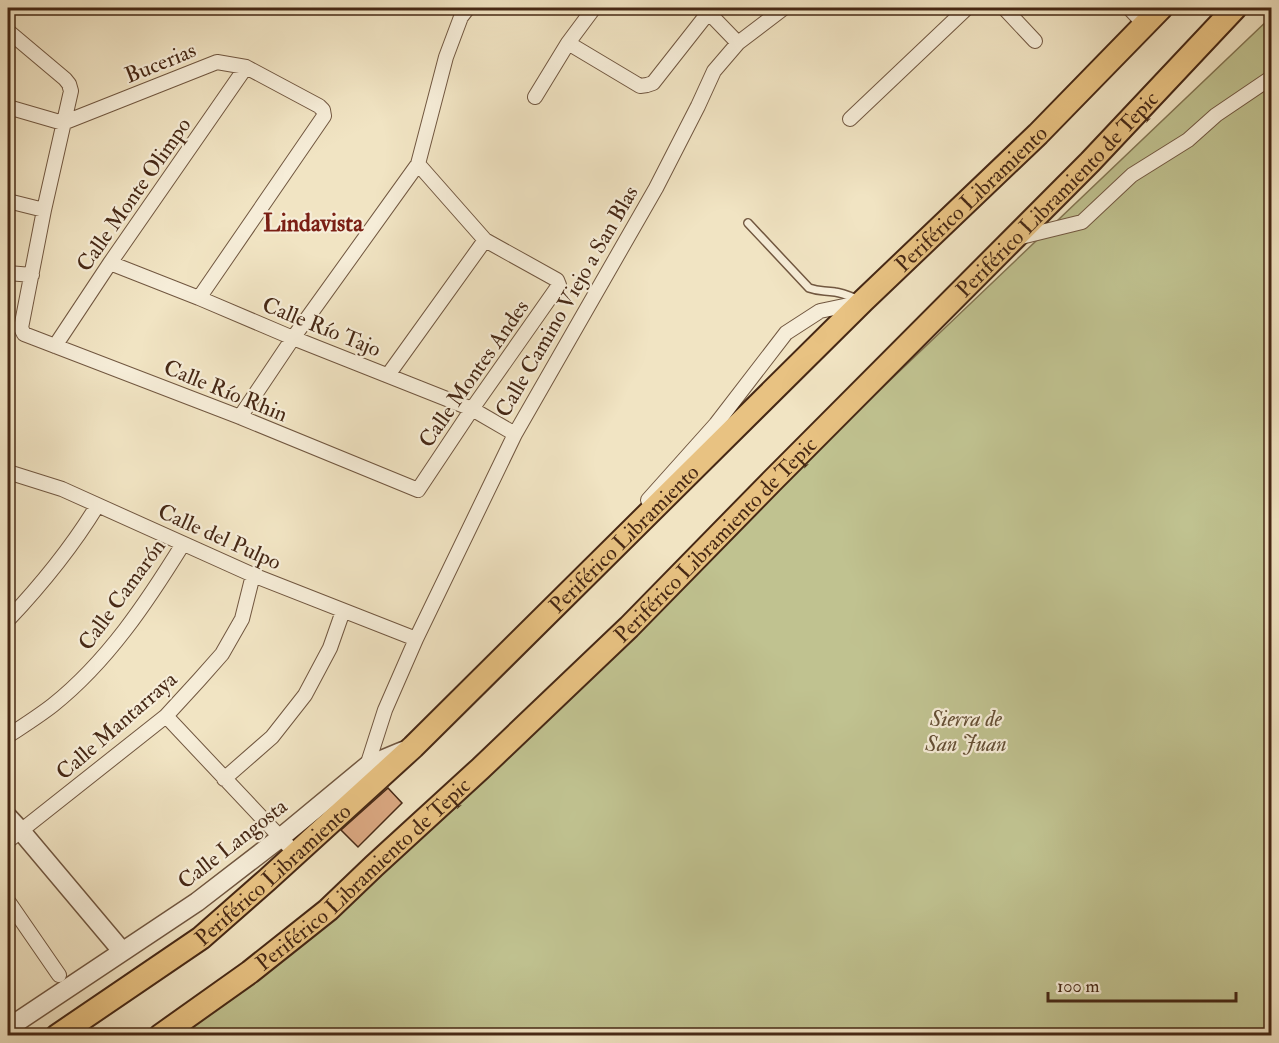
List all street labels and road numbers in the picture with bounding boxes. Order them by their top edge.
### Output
street label: Bucerias [121,36,200,90]
street label: Periférico Libramiento de Tepic [950,85,1162,303]
street label: Calle Monte Olimpo [70,112,198,278]
street label: Periférico Libramiento [890,119,1052,277]
street label: Calle Camino Viejo a San Blas [489,181,645,422]
street label: Calle Río Tajo [258,290,385,363]
street label: Calle Montes Andes [412,294,535,453]
street label: Calle Río Rhin [160,353,292,428]
street label: Periférico Libramiento de Tepic [608,431,823,649]
street label: Periférico Libramiento [543,459,705,620]
street label: Calle del Pulpo [153,497,286,577]
street label: Calle Camarón [72,533,172,656]
street label: Calle Mantarraya [50,665,184,786]
street label: Periférico Libramiento de Tepic [250,772,477,977]
street label: Calle Langosta [172,792,294,895]
street label: Periférico Libramiento [189,798,357,952]

